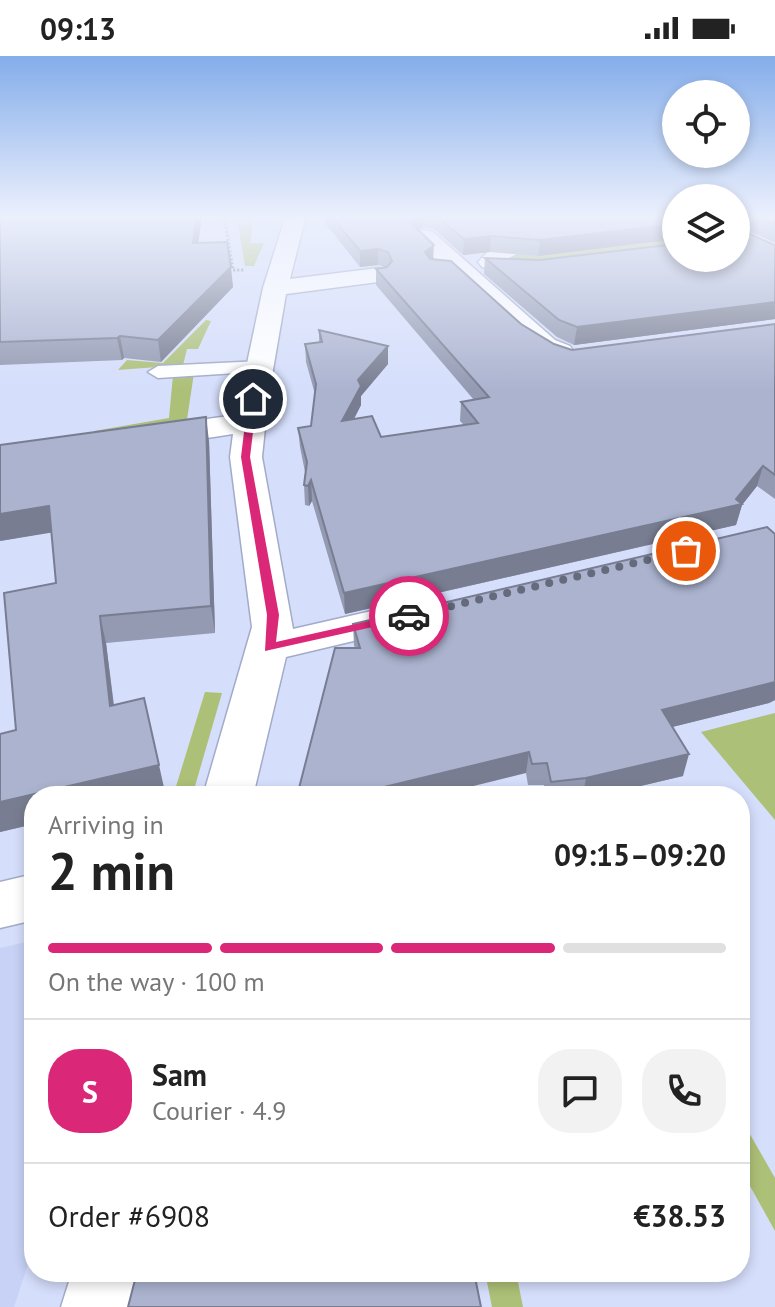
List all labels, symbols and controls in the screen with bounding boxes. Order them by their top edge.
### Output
text: 09:13 [40,9,116,48]
map controls [662,80,750,272]
button: locate [662,80,750,168]
button: layers [662,184,750,272]
pin [219,365,287,433]
icon: home [231,377,275,421]
pin [652,517,720,585]
icon: bag [664,529,708,573]
courier [369,576,449,656]
icon: car [387,594,431,638]
text: Arriving in [48,808,164,841]
text: 09:15–09:20 [554,835,726,874]
text: 2 min [48,837,175,904]
text: On the way · 100 m [48,965,265,998]
button: chat [538,1049,622,1133]
button: phone [642,1049,726,1133]
text: Sam [152,1055,207,1094]
text: S [82,1072,98,1111]
text: Courier · 4.9 [152,1094,286,1127]
text: Order #6908 [48,1196,210,1235]
text: €38.53 [634,1196,726,1235]

